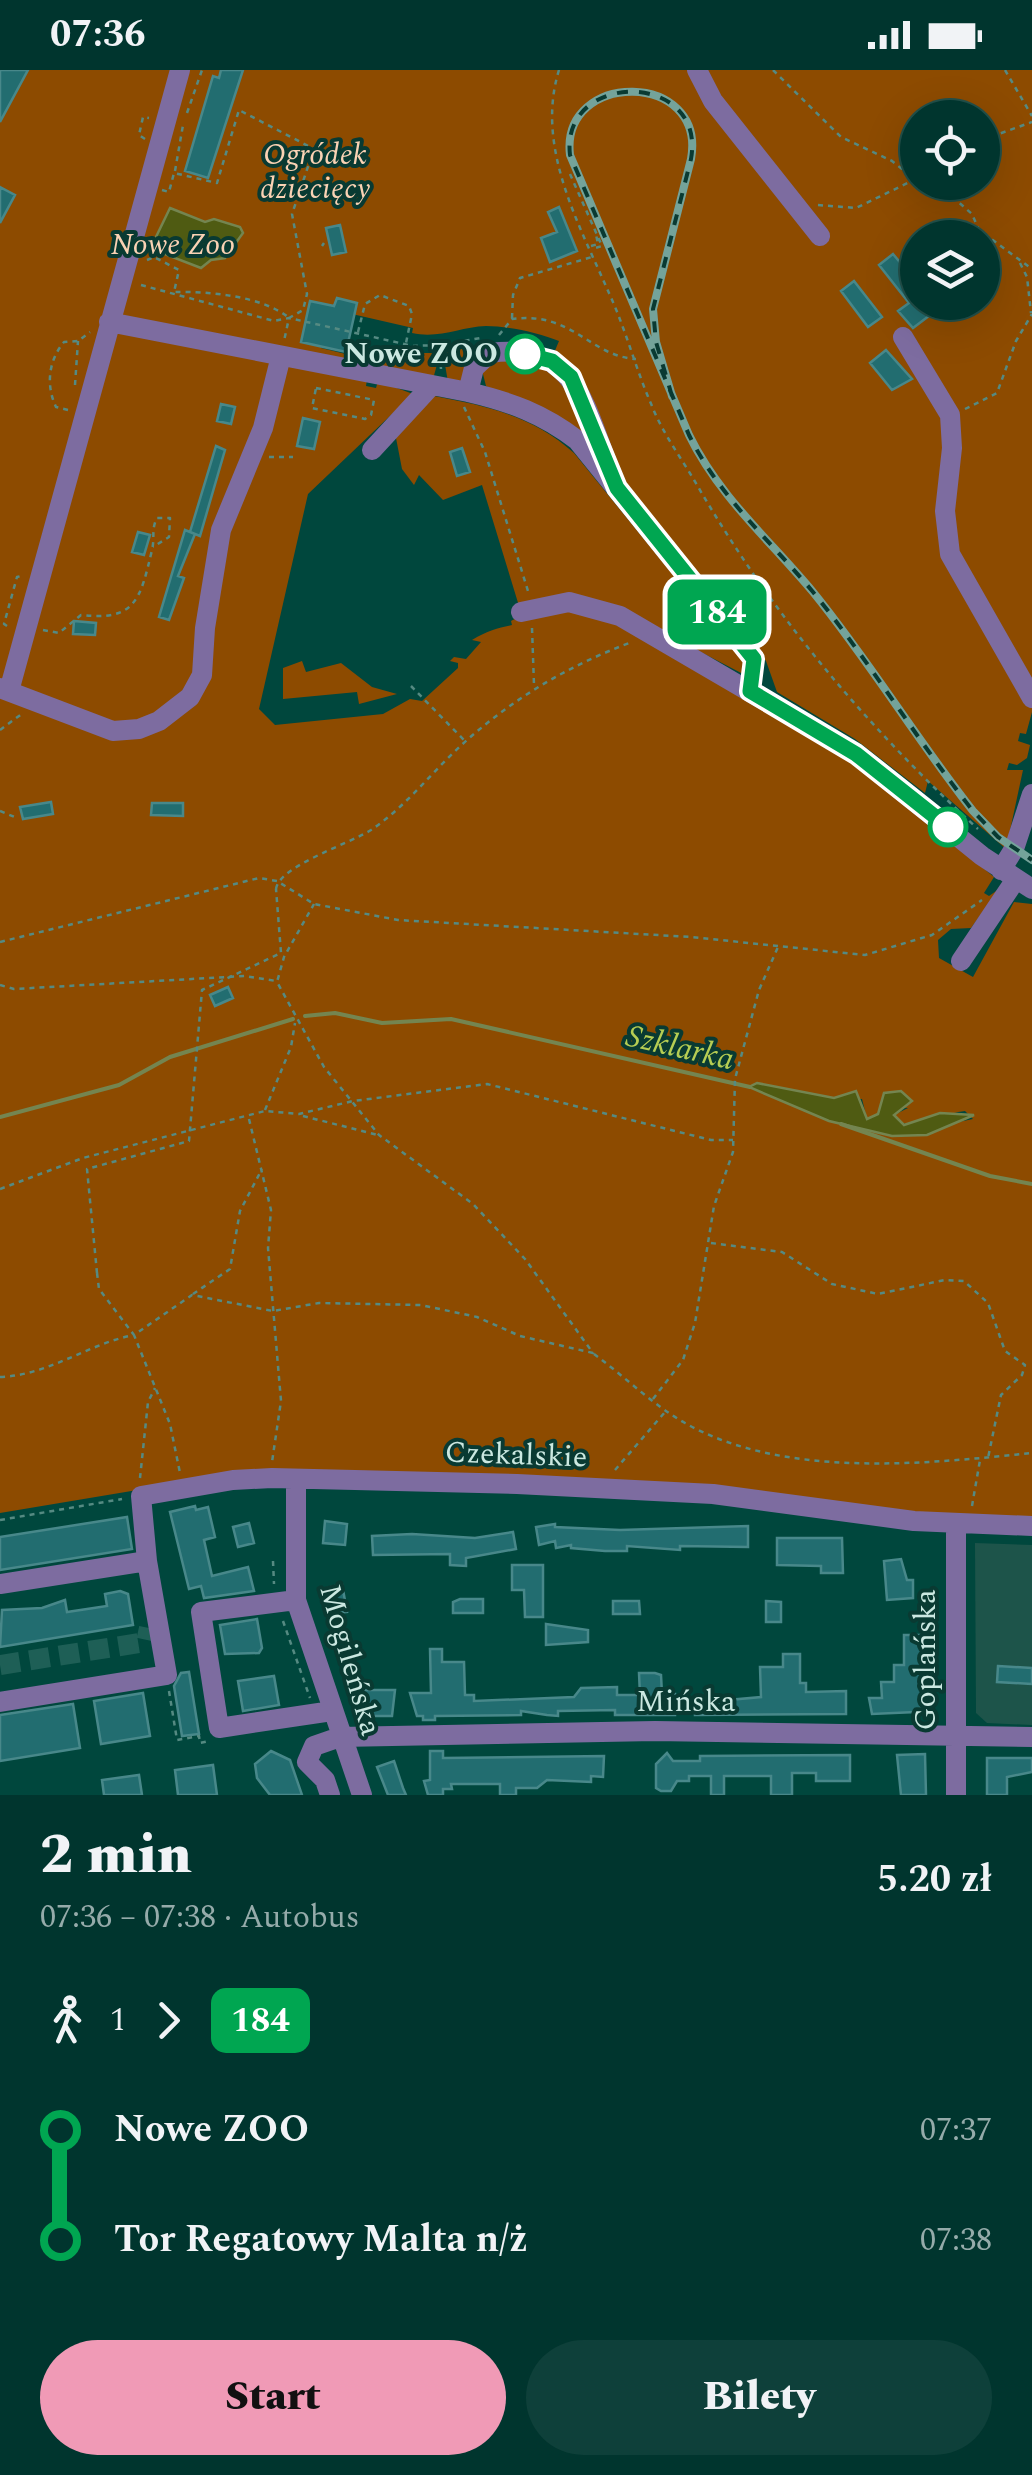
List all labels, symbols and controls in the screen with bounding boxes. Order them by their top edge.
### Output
text: 07:36 [50,6,145,64]
map controls [900,100,1000,320]
button: locate [900,100,1000,200]
park label: Ogródek dziecięcy [260,132,371,212]
button: layers [900,220,1000,320]
park label: Nowe Zoo [111,222,235,268]
place label: Nowe ZOO [344,331,498,377]
marker: Nowe ZOO [506,335,544,373]
line badge: 184 [660,580,774,644]
text: 184 [688,586,746,639]
unlabelled marker [929,808,967,846]
water label: Szklarka [621,1012,739,1084]
street label: Czekalskie [444,1430,588,1480]
street label: Mogileńska [306,1579,394,1741]
street label: Goplańska [903,1589,949,1731]
street label: Mińska [636,1679,736,1725]
text: 2 min [40,1814,192,1897]
text: 5.20 zł [877,1851,992,1909]
text: 07:36 – 07:38 · Autobus [40,1893,359,1942]
icon: walk [40,1993,95,2048]
icon: forward [141,1993,196,2048]
text: 184 [231,1994,290,2047]
text: 1 [110,1996,126,2045]
text: Nowe ZOO [114,2101,309,2159]
text: 07:37 [920,2106,992,2155]
text: Tor Regatowy Malta n/ż [114,2211,528,2269]
text: 07:38 [920,2216,992,2265]
button: Start [40,2340,506,2455]
button: Bilety [526,2340,992,2455]

